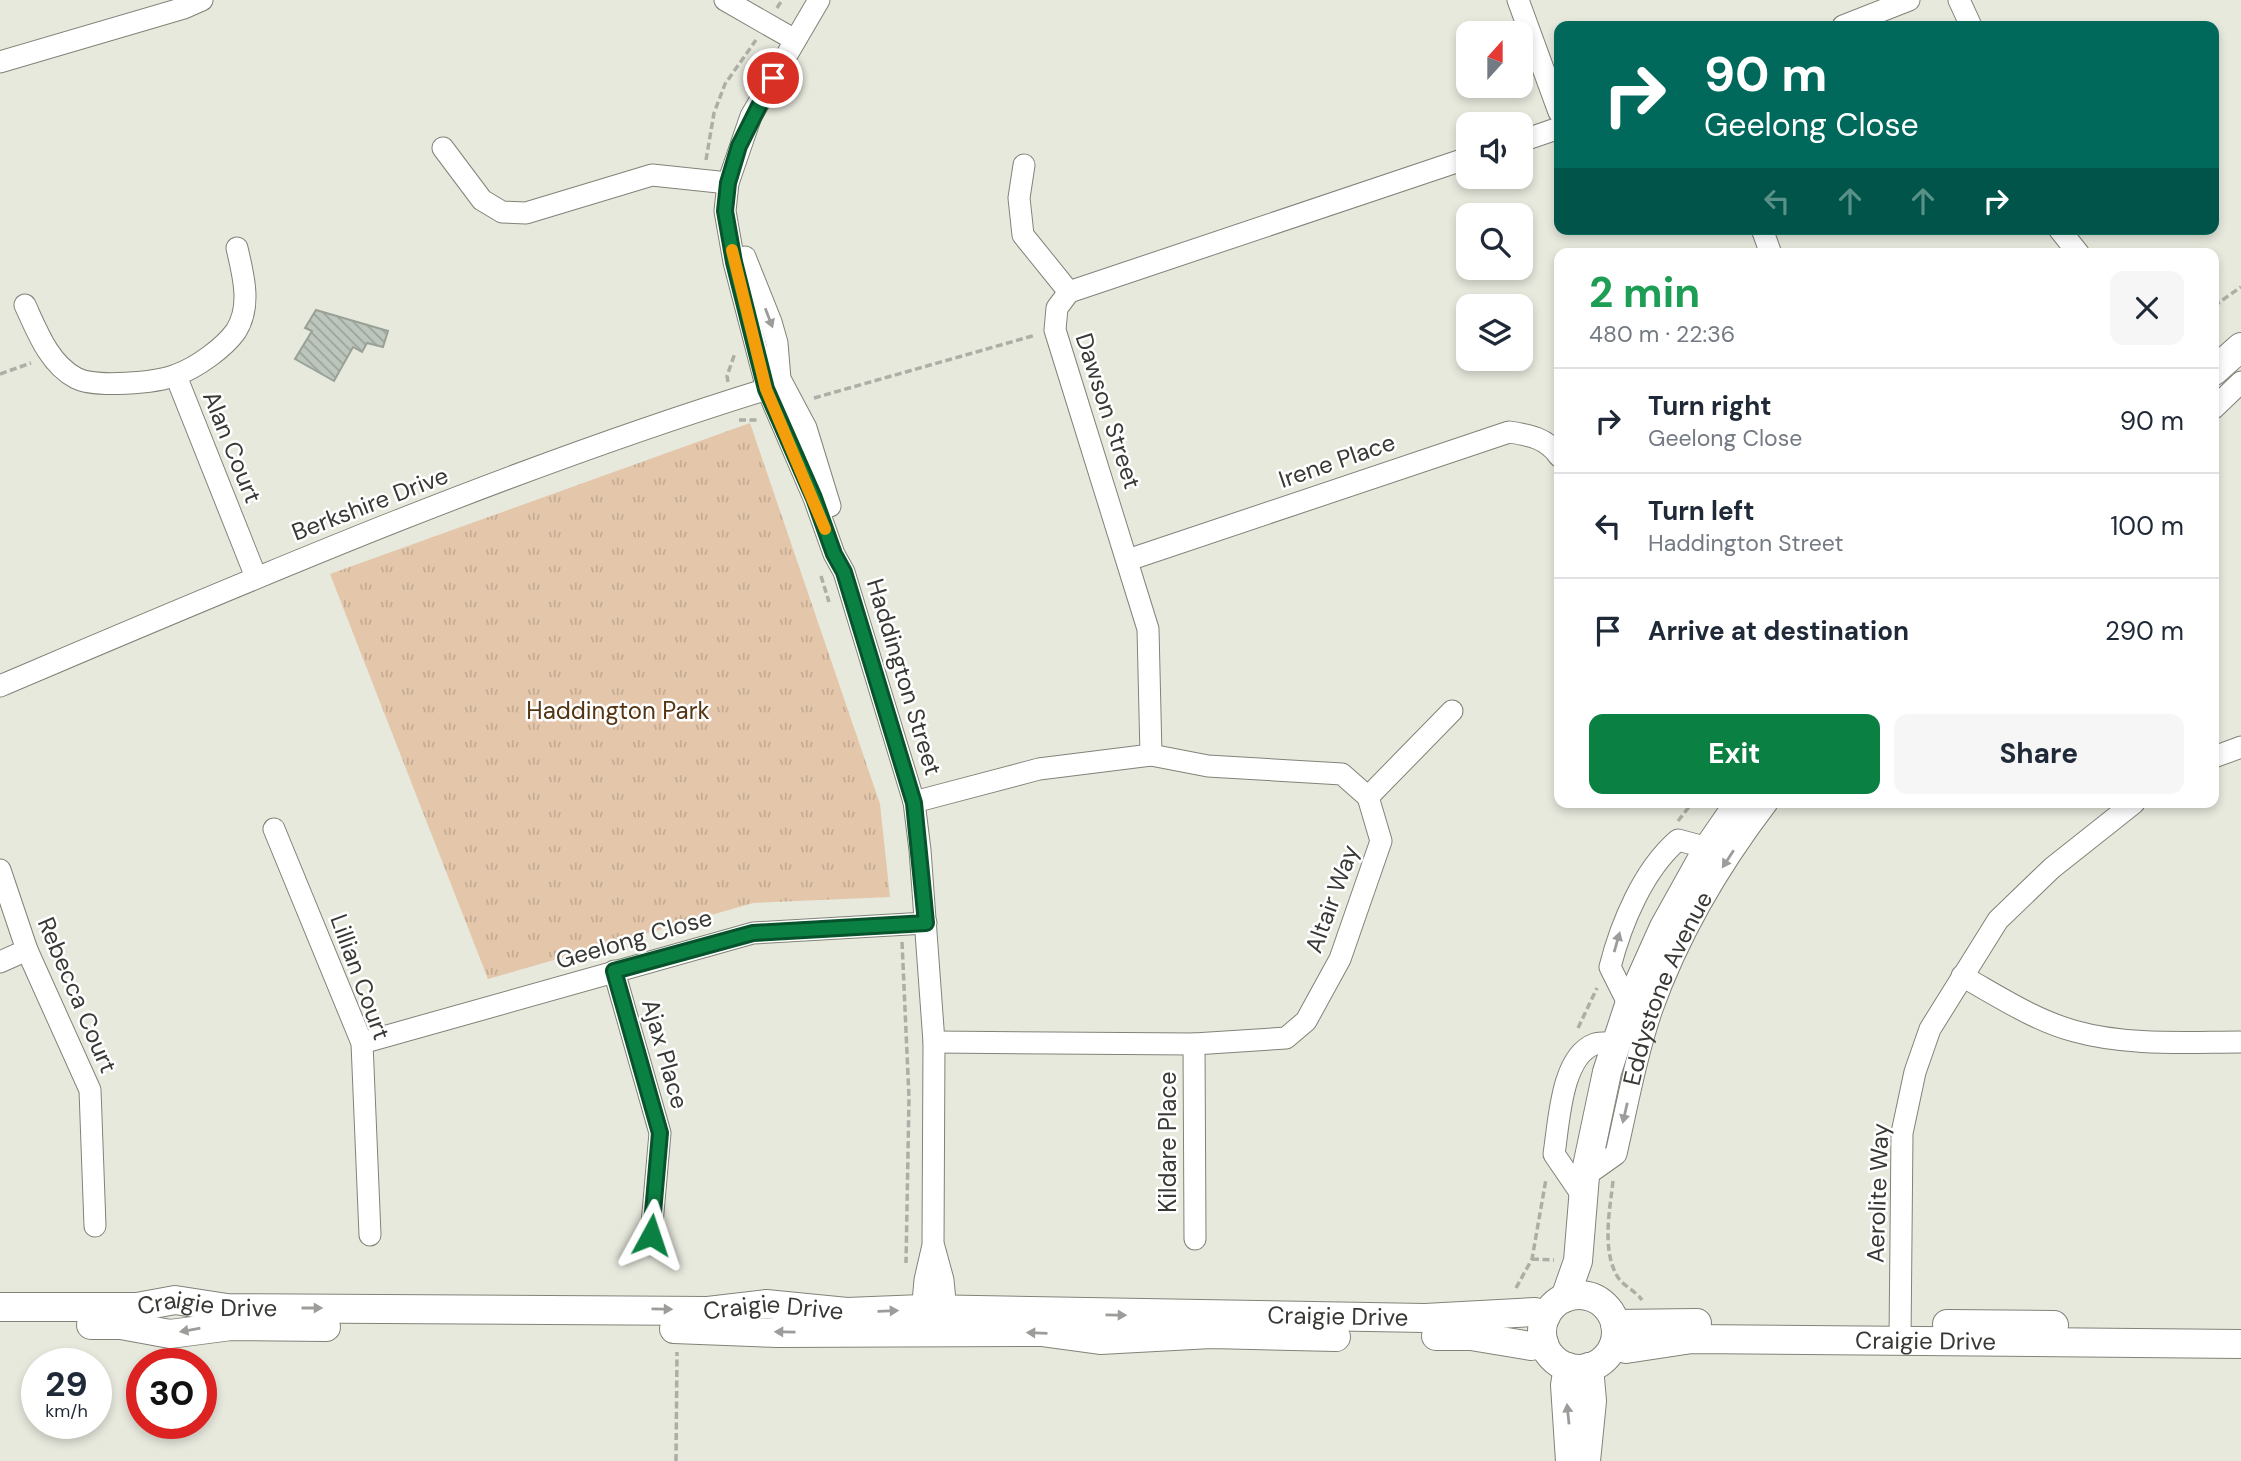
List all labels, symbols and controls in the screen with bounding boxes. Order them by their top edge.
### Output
north arrow [1456,21,1533,98]
map controls [1456,21,1533,371]
text: 90 m [1704,42,1827,106]
pin [743,48,803,108]
icon: right [1589,49,1680,140]
icon: arrive [754,59,792,97]
text: Geelong Close [1704,104,1919,146]
button: sound [1456,112,1533,189]
icon: left [1758,182,1796,220]
icon: ahead [1831,182,1869,220]
icon: ahead [1904,182,1942,220]
icon: right [1977,182,2015,220]
button: search [1456,203,1533,280]
text: 2 min [1589,265,1700,320]
button: close [2110,271,2184,345]
button: layers [1456,294,1533,371]
one-way arrow [764,308,775,329]
text: 480 m · 22:36 [1589,319,1735,349]
street label: Dawson Street [1069,329,1148,493]
street label: Alan Court [196,386,269,507]
text: Turn right [1648,389,1772,423]
icon: right [1589,402,1627,440]
text: 90 m [2120,404,2184,438]
text: Geelong Close [1648,423,1802,453]
street label: Irene Place [1275,426,1399,495]
street label: Berkshire Drive [287,459,453,548]
text: Turn left [1648,494,1755,528]
icon: left [1589,507,1627,545]
text: 100 m [2110,509,2184,543]
text: Haddington Street [1648,528,1843,558]
street label: Haddington Street [860,575,949,779]
icon: arrive [1589,612,1627,650]
text: Arrive at destination [1648,614,1909,648]
text: 290 m [2105,614,2184,648]
park label: Haddington Park [526,695,710,726]
button: Exit [1589,714,1880,794]
button: Share [1894,714,2184,794]
street label: Altair Way [1298,840,1365,957]
one-way arrow [1721,849,1734,868]
street label: Eddystone Avenue [1616,886,1719,1088]
street label: Geelong Close [552,901,716,976]
street label: Lillian Court [323,910,398,1044]
street label: Rebecca Court [31,912,124,1077]
one-way arrow [1612,931,1622,952]
street label: Ajax Place [635,995,696,1112]
street label: Kildare Place [1152,1071,1183,1213]
one-way arrow [1619,1102,1630,1124]
street label: Aerolite Way [1860,1123,1895,1263]
position arrow [614,1198,688,1272]
street label: Craigie Drive [135,1284,277,1323]
street label: Craigie Drive [701,1288,845,1327]
street label: Craigie Drive [1267,1299,1409,1333]
one-way arrow [301,1302,323,1314]
one-way arrow [651,1304,673,1315]
one-way arrow [877,1305,899,1316]
one-way arrow [1105,1309,1127,1321]
street label: Craigie Drive [1855,1324,1996,1357]
one-way arrow [179,1325,201,1336]
one-way arrow [774,1327,796,1338]
one-way arrow [1026,1327,1048,1338]
speed limit sign: 30 [126,1348,217,1439]
text: 29 [45,1361,88,1407]
text: km/h [45,1399,88,1423]
one-way arrow [1562,1403,1573,1425]

